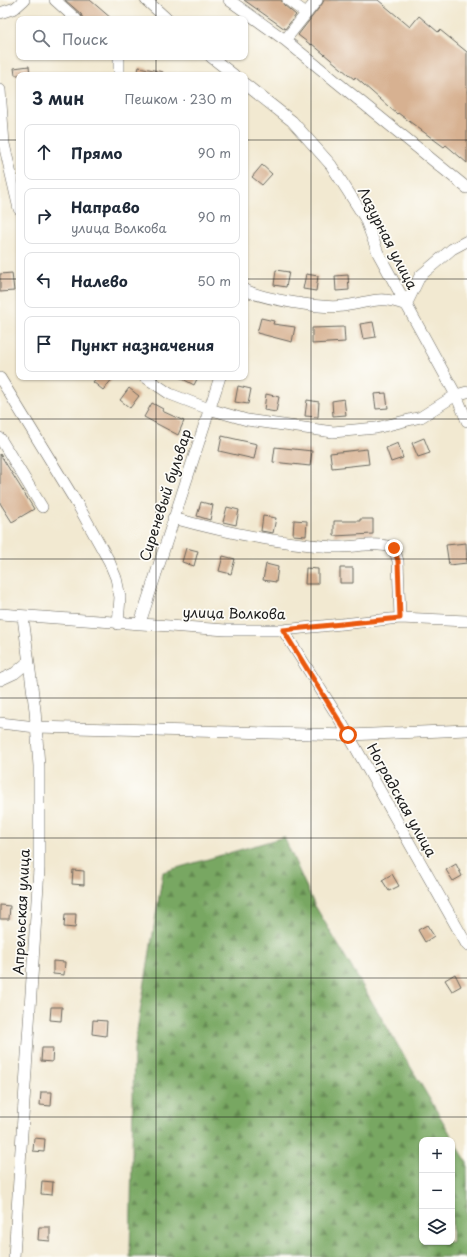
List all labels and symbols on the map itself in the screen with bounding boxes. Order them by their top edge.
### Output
street label: Лазурная улица [353,183,423,293]
street label: Сиреневый бульвар [134,426,196,564]
route end [385,539,403,557]
street label: улица Волкова [182,602,286,624]
route start [339,726,357,744]
street label: Ноградская улица [362,739,442,861]
street label: Апрельская улица [7,848,35,976]

